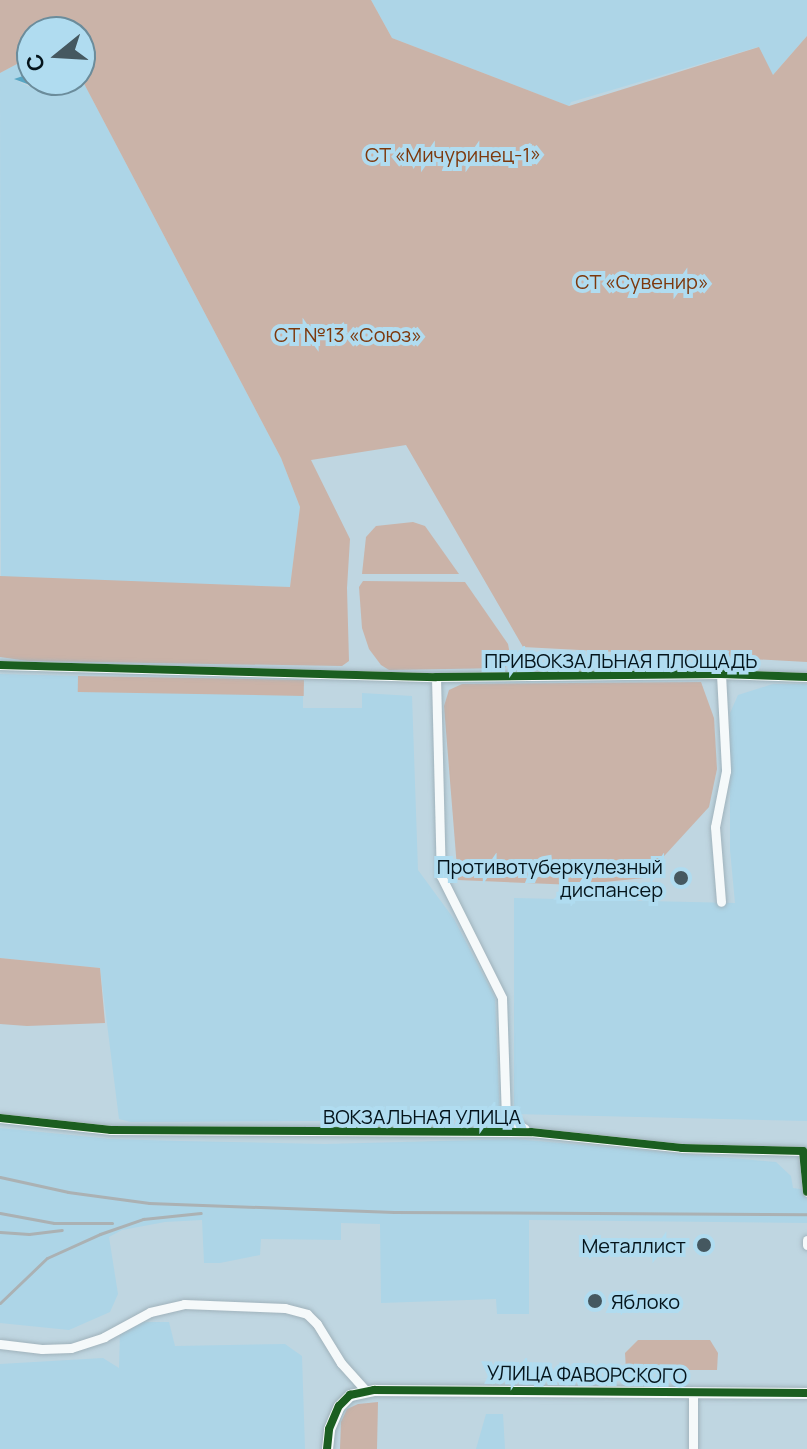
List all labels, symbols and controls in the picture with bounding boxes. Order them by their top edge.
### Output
north arrow [16,16,96,96]
text: С [18,50,52,75]
park label: СТ «Мичуринец-1» [365,142,541,166]
park label: СТ «Сувенир» [575,269,709,293]
park label: СТ №13 «Союз» [274,322,422,346]
street label: ПРИВОКЗАЛЬНАЯ ПЛОЩАДЬ [484,648,758,672]
place label: Противотуберкулезный диспансер [437,854,663,901]
marker: Противотуберкулезный диспансер [670,867,692,889]
street label: ВОКЗАЛЬНАЯ УЛИЦА [323,1104,521,1128]
place label: Металлист [581,1233,686,1257]
marker: Металлист [693,1234,715,1256]
place label: Яблоко [611,1289,680,1313]
marker: Яблоко [586,1292,604,1310]
street label: УЛИЦА ФАВОРСКОГО [487,1360,687,1388]

